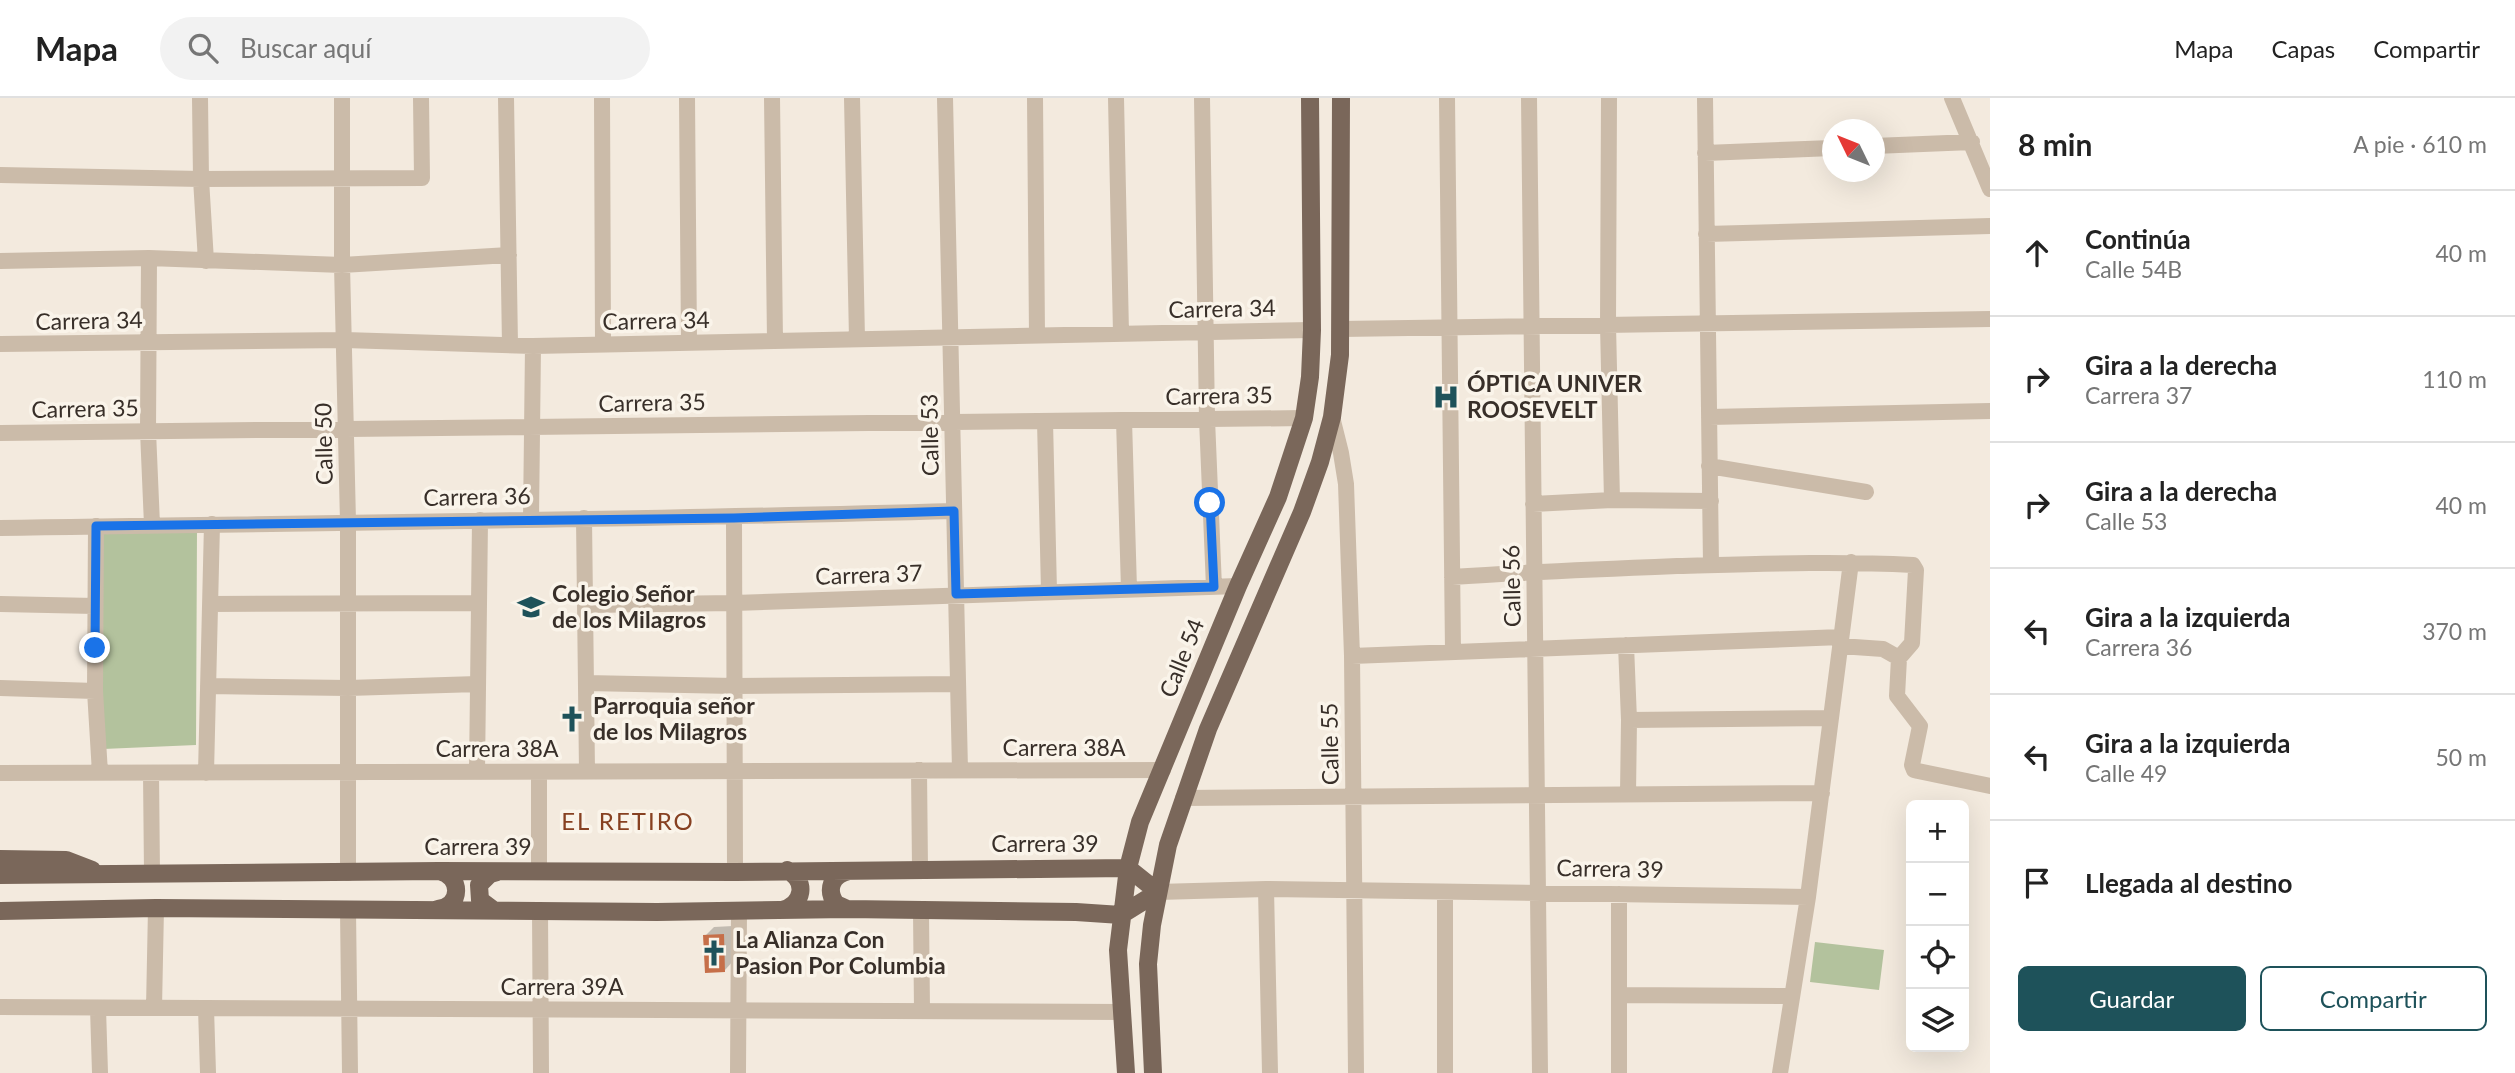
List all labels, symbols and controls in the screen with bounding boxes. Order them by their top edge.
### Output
search box [160,17,650,80]
text: Mapa [35,28,118,68]
icon: search [184,29,222,67]
text: Buscar aquí [240,32,371,64]
text: Mapa [2174,34,2233,63]
text: Capas [2271,34,2335,63]
text: Compartir [2373,34,2480,63]
north arrow [1822,119,1885,182]
text: 8 min [2018,126,2092,162]
text: A pie · 610 m [2353,130,2487,158]
text: Continúa [2085,223,2191,255]
icon: ahead [2018,234,2056,272]
text: 40 m [2436,239,2487,267]
text: Calle 54B [2085,255,2182,283]
street label: Carrera 34 [1168,293,1276,323]
street label: Carrera 34 [35,305,143,335]
street label: Carrera 34 [602,305,710,335]
text: Gira a la derecha [2085,349,2277,381]
icon: right [2018,360,2056,398]
text: 110 m [2422,365,2487,393]
place label: ÓPTICA UNIVER ROOSEVELT [1467,369,1642,423]
street label: Carrera 35 [1165,380,1273,410]
text: Carrera 37 [2085,381,2192,409]
hospital icon: ÓPTICA UNIVER ROOSEVELT [1431,382,1461,412]
street label: Carrera 35 [598,387,706,417]
street label: Carrera 35 [31,393,139,423]
street label: Calle 53 [914,394,944,476]
street label: Calle 50 [308,403,338,485]
text: Gira a la derecha [2085,475,2277,507]
street label: Carrera 36 [423,481,531,511]
icon: right [2018,486,2056,524]
route start [1194,487,1225,518]
text: 40 m [2436,491,2487,519]
text: Calle 53 [2085,507,2167,535]
street label: Calle 56 [1496,545,1526,627]
street label: Carrera 37 [815,558,923,590]
place label: Colegio Señor de los Milagros [552,579,706,633]
school or university icon: Colegio Señor de los Milagros [516,592,546,622]
text: Gira a la izquierda [2085,601,2291,633]
icon: left [2018,612,2056,650]
street label: Calle 54 [1153,614,1209,701]
text: 370 m [2422,617,2487,645]
route end [79,632,110,663]
text: Carrera 36 [2085,633,2192,661]
place label: Parroquia señor de los Milagros [593,691,755,745]
street label: Calle 55 [1314,703,1344,785]
church icon: Parroquia señor de los Milagros [557,704,587,734]
text: Gira a la izquierda [2085,727,2291,759]
street label: Carrera 38A [1003,733,1126,761]
street label: Carrera 38A [436,734,559,762]
icon: left [2018,738,2056,776]
text: 50 m [2436,743,2487,771]
text: Calle 49 [2085,759,2167,787]
map controls [1906,800,1969,1052]
button: + [1906,800,1969,863]
district label: EL RETIRO [561,806,695,835]
street label: Carrera 39 [991,829,1099,857]
street label: Carrera 39 [424,832,532,860]
street label: Carrera 39 [1556,853,1664,883]
button: − [1906,863,1969,926]
icon: arrive [2018,864,2056,902]
text: Llegada al destino [2085,867,2292,899]
place label: La Alianza Con Pasion Por Columbia [735,925,946,979]
button: locate [1906,926,1969,989]
church icon: La Alianza Con Pasion Por Columbia [699,938,729,968]
button: Guardar [2018,966,2246,1031]
button: Compartir [2260,966,2487,1031]
street label: Carrera 39A [501,972,624,1000]
button: layers [1906,989,1969,1052]

